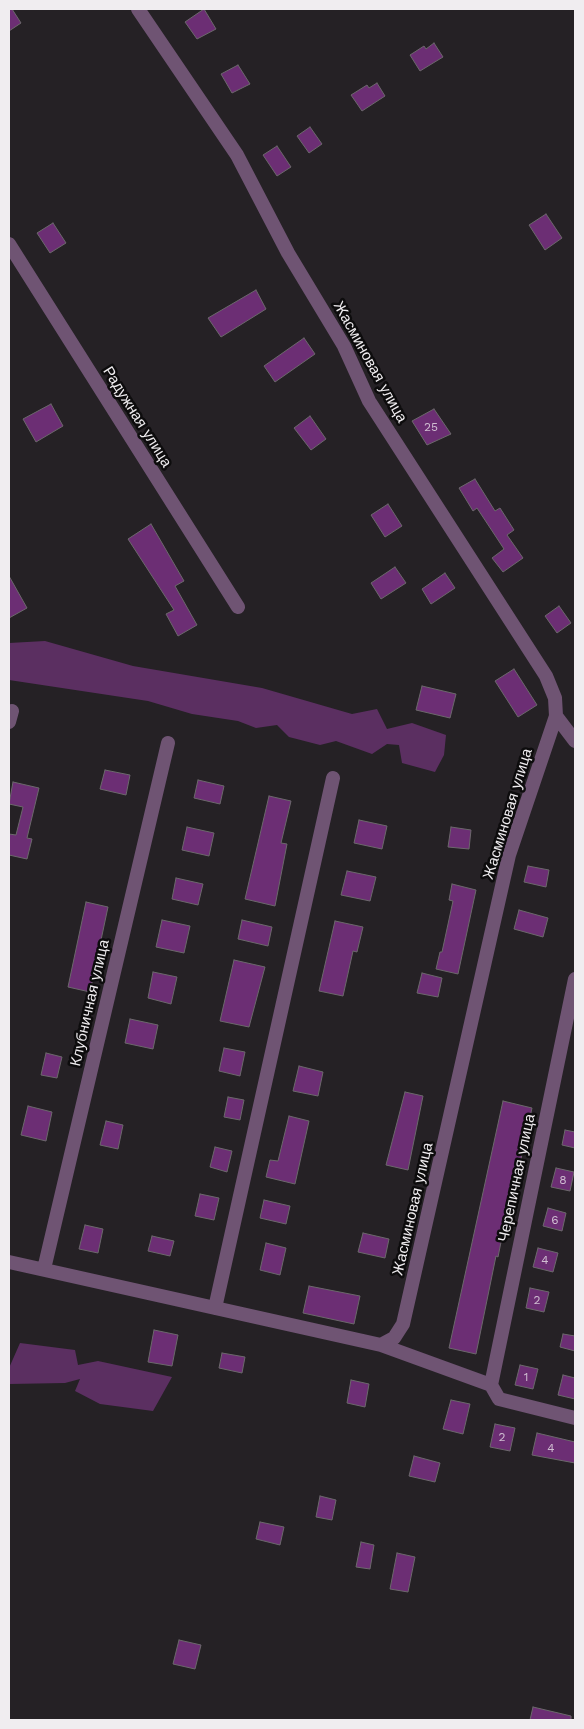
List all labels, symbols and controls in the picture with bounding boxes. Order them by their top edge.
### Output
street label: Жасминовая улица [329,298,411,426]
street label: Радужная улица [99,363,175,471]
house number: 25 [424,420,438,434]
street label: Жасминовая улица [480,746,536,882]
street label: Клубничная улица [67,938,113,1068]
street label: Черепичная улица [495,1112,539,1244]
street label: Жасминовая улица [389,1141,437,1277]
house number: 8 [559,1173,567,1187]
house number: 6 [551,1213,559,1227]
house number: 4 [541,1253,549,1267]
house number: 2 [534,1293,540,1307]
house number: 1 [524,1370,528,1384]
house number: 2 [499,1430,505,1444]
house number: 4 [547,1441,555,1455]

